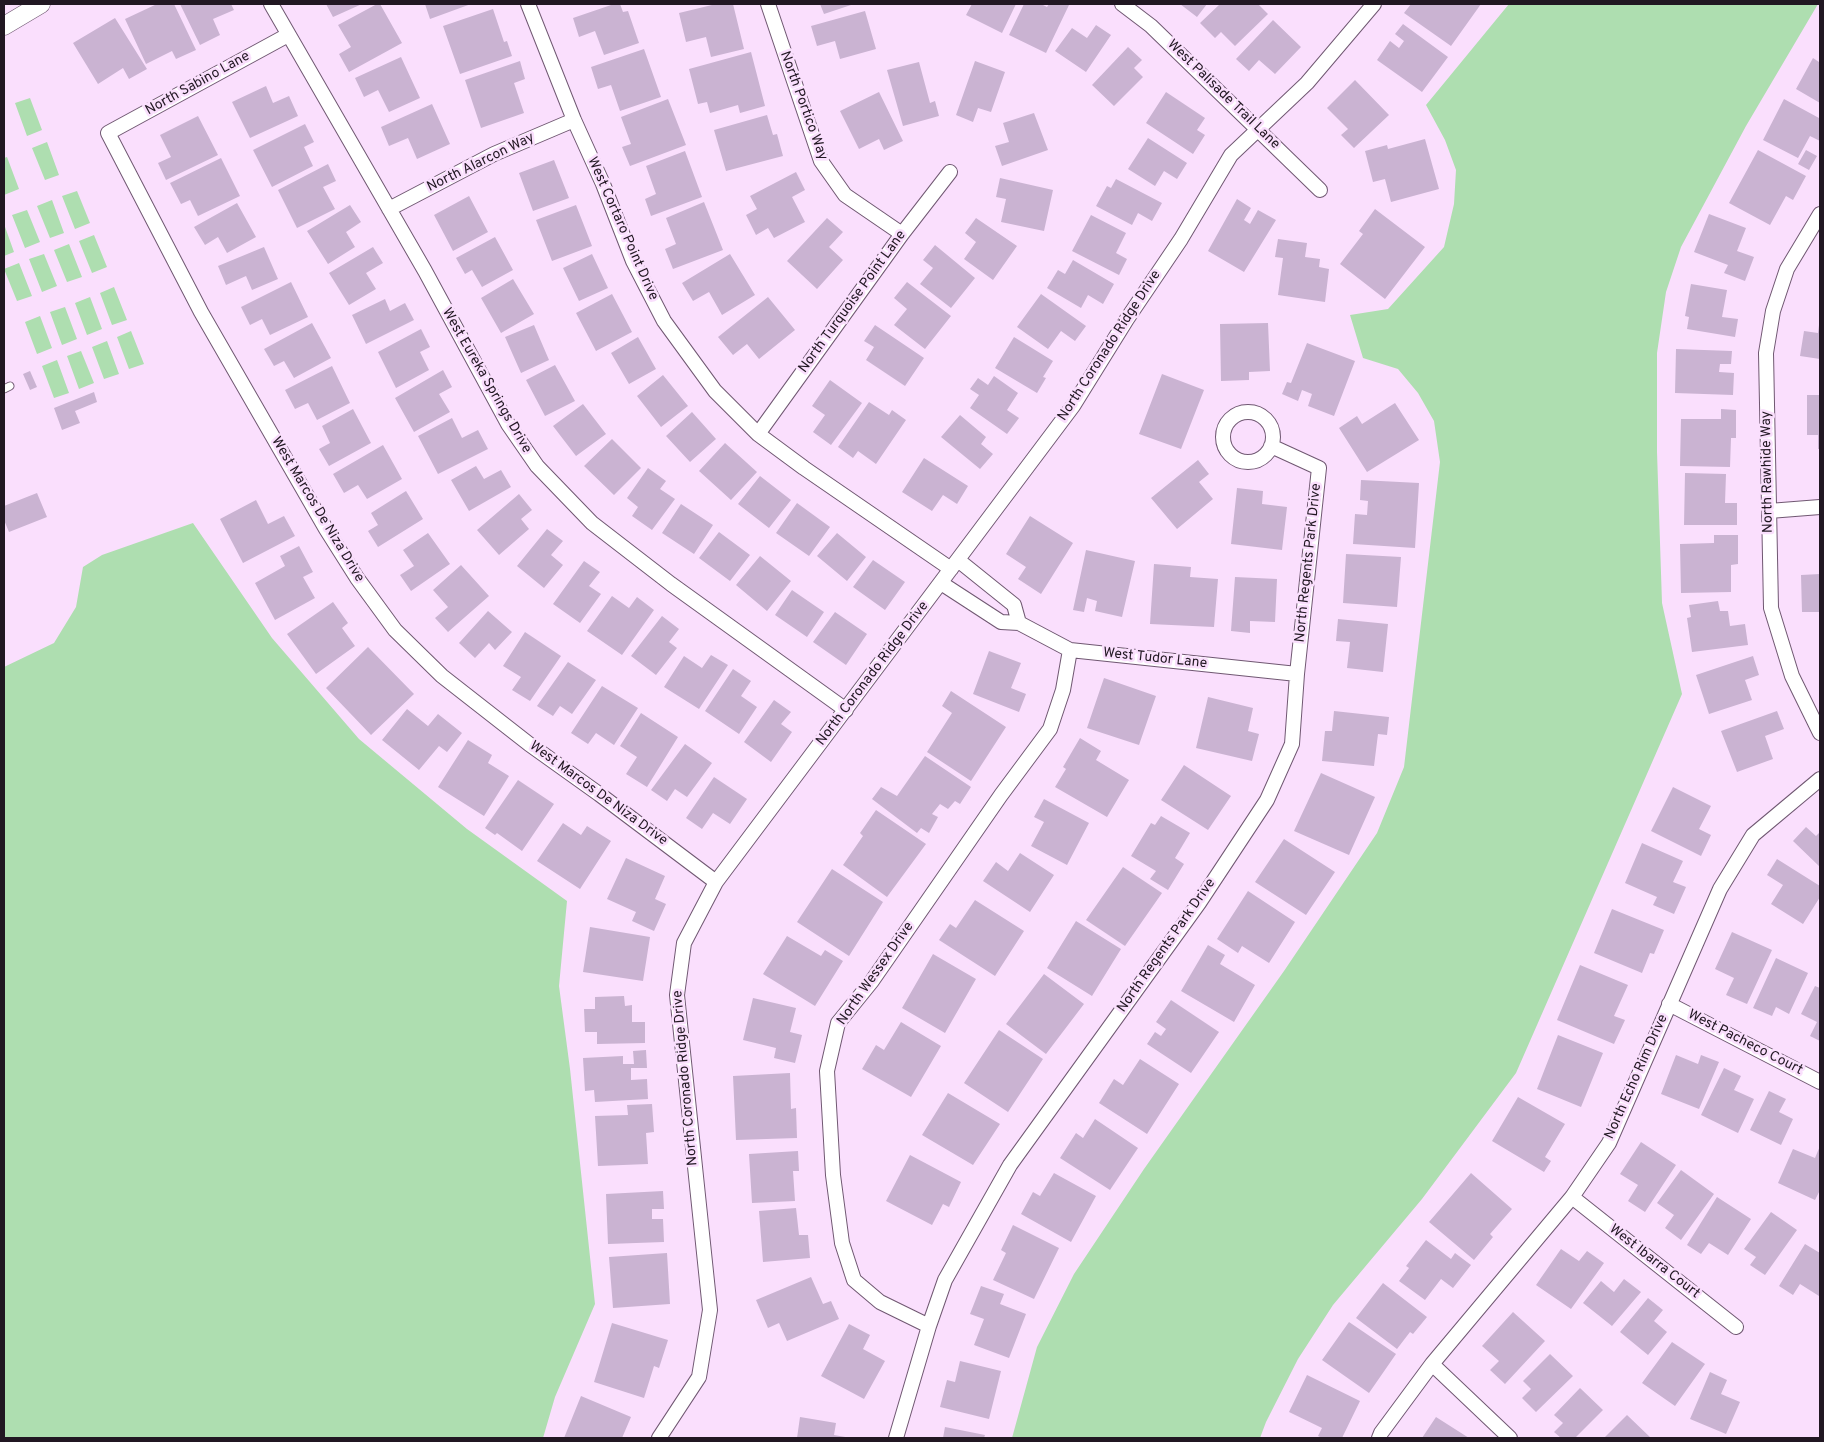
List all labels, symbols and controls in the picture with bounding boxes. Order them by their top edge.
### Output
street label: West Palisade Trail Lane [1163,37,1283,153]
street label: North Sabino Lane [143,48,253,120]
street label: North Portico Way [775,49,831,163]
street label: North Alarcon Way [425,130,537,196]
street label: West Cortaro Point Drive [583,155,661,303]
street label: North Turquoise Point Lane [796,227,910,377]
street label: North Coronado Ridge Drive [1055,268,1165,424]
street label: West Eureka Springs Drive [438,305,534,457]
street label: North Rawhide Way [1759,411,1777,533]
street label: West Marcos De Niza Drive [267,434,367,586]
street label: North Regents Park Drive [1292,483,1326,643]
street label: North Coronado Ridge Drive [813,599,933,749]
street label: West Tudor Lane [1102,645,1208,673]
street label: West Marcos De Niza Drive [526,738,670,850]
street label: North Regents Park Drive [1114,876,1220,1016]
street label: North Wessex Drive [834,919,918,1029]
street label: North Coronado Ridge Drive [670,989,702,1167]
street label: West Pacheco Court [1685,1007,1805,1079]
street label: North Echo Rim Drive [1602,1012,1672,1142]
street label: West Ibarra Court [1605,1221,1703,1303]

